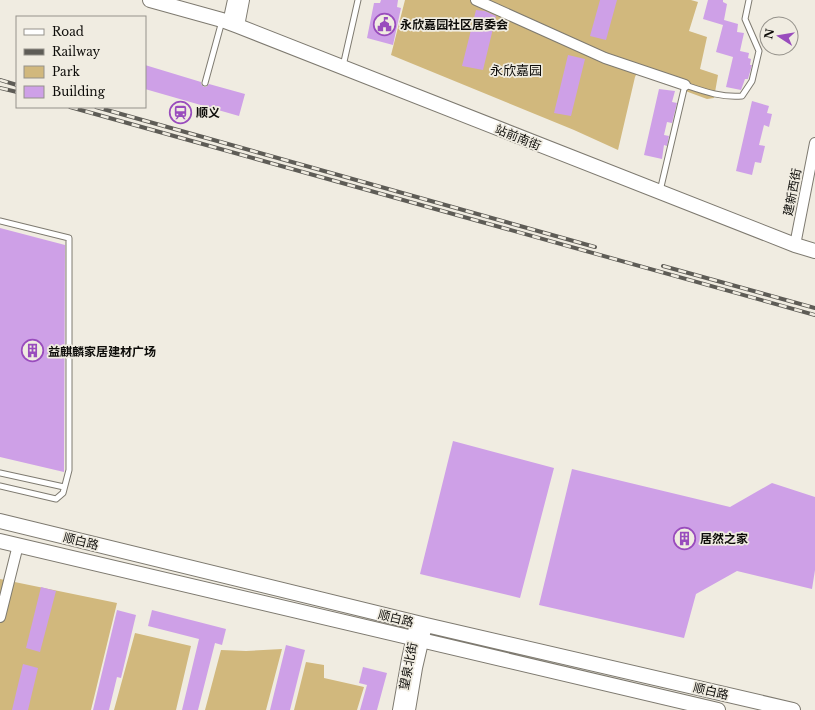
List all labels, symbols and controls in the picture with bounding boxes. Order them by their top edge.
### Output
public building icon: 永欣嘉园社区居委会 [372,11,398,37]
legend [16,16,146,108]
north arrow [759,16,799,56]
place label: 永欣嘉园社区居委会 [400,17,508,32]
text: Road [52,24,84,39]
text: N [761,27,777,40]
text: Railway [52,44,101,59]
district label: 永欣嘉园 [490,62,542,79]
text: Park [52,64,80,79]
text: Building [52,84,106,99]
station icon: 顺义 [168,99,194,125]
place label: 顺义 [196,105,220,120]
street label: 站前南街 [493,121,543,153]
street label: 建新西街 [780,167,804,217]
building icon: 益麒麟家居建材广场 [20,338,46,364]
place label: 益麒麟家居建材广场 [48,344,156,359]
building icon: 居然之家 [672,525,698,551]
street label: 顺白路 [62,529,100,553]
place label: 居然之家 [700,531,748,546]
street label: 顺白路 [377,606,415,630]
street label: 望泉北街 [396,641,420,691]
street label: 顺白路 [692,680,730,702]

